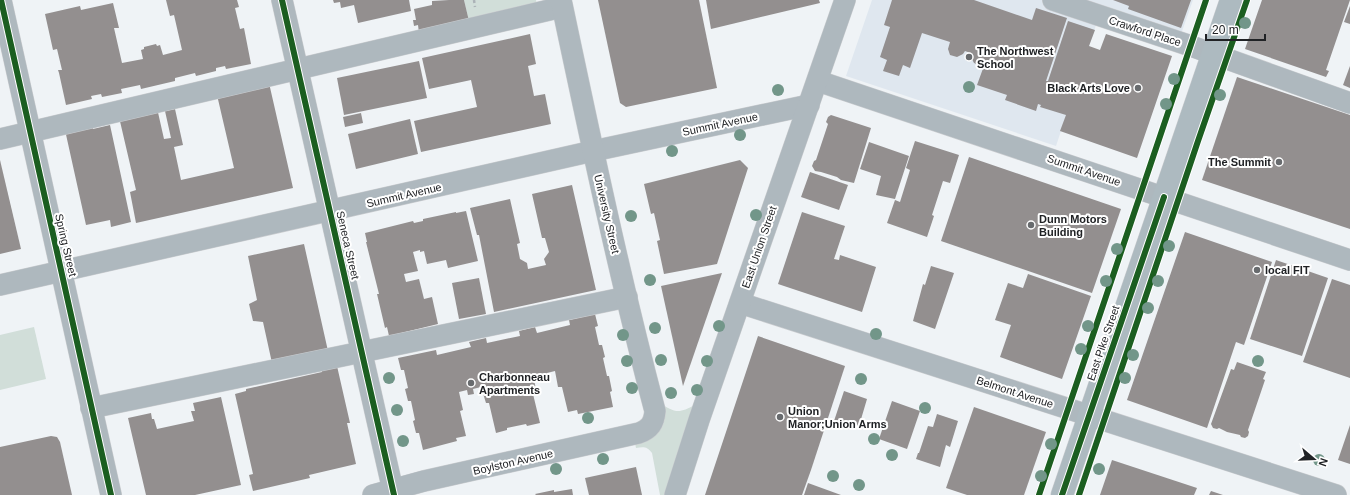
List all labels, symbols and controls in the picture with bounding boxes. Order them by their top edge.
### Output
street label: Crawford Place [1107,14,1183,48]
scale bar [1206,16,1265,42]
text: 20 m [1212,23,1239,37]
place label: The Northwest School [977,45,1054,70]
marker: The Northwest School [964,52,974,62]
place label: Black Arts Love [1047,82,1130,94]
marker: Black Arts Love [1133,83,1143,93]
street label: Summit Avenue [681,110,759,138]
street label: Summit Avenue [1046,152,1122,188]
place label: The Summit [1208,156,1271,168]
marker: The Summit [1274,157,1284,167]
street label: University Street [592,173,622,255]
street label: Summit Avenue [365,181,443,209]
street label: East Union Street [739,204,779,290]
street label: Seneca Street [334,210,362,280]
street label: Spring Street [53,212,79,278]
place label: Dunn Motors Building [1039,213,1107,238]
marker: Dunn Motors Building [1026,220,1036,230]
place label: local FIT [1265,264,1310,276]
marker: local FIT [1252,265,1262,275]
street label: East Pike Street [1084,304,1122,382]
place label: Charbonneau Apartments [479,371,550,396]
street label: Belmont Avenue [975,374,1055,410]
marker: Charbonneau Apartments [466,378,476,388]
place label: Union Manor;Union Arms [788,405,887,430]
marker: Union Manor;Union Arms [775,412,785,422]
north arrow [1294,439,1334,479]
street label: Boylston Avenue [472,447,554,477]
text: N [1316,457,1330,468]

